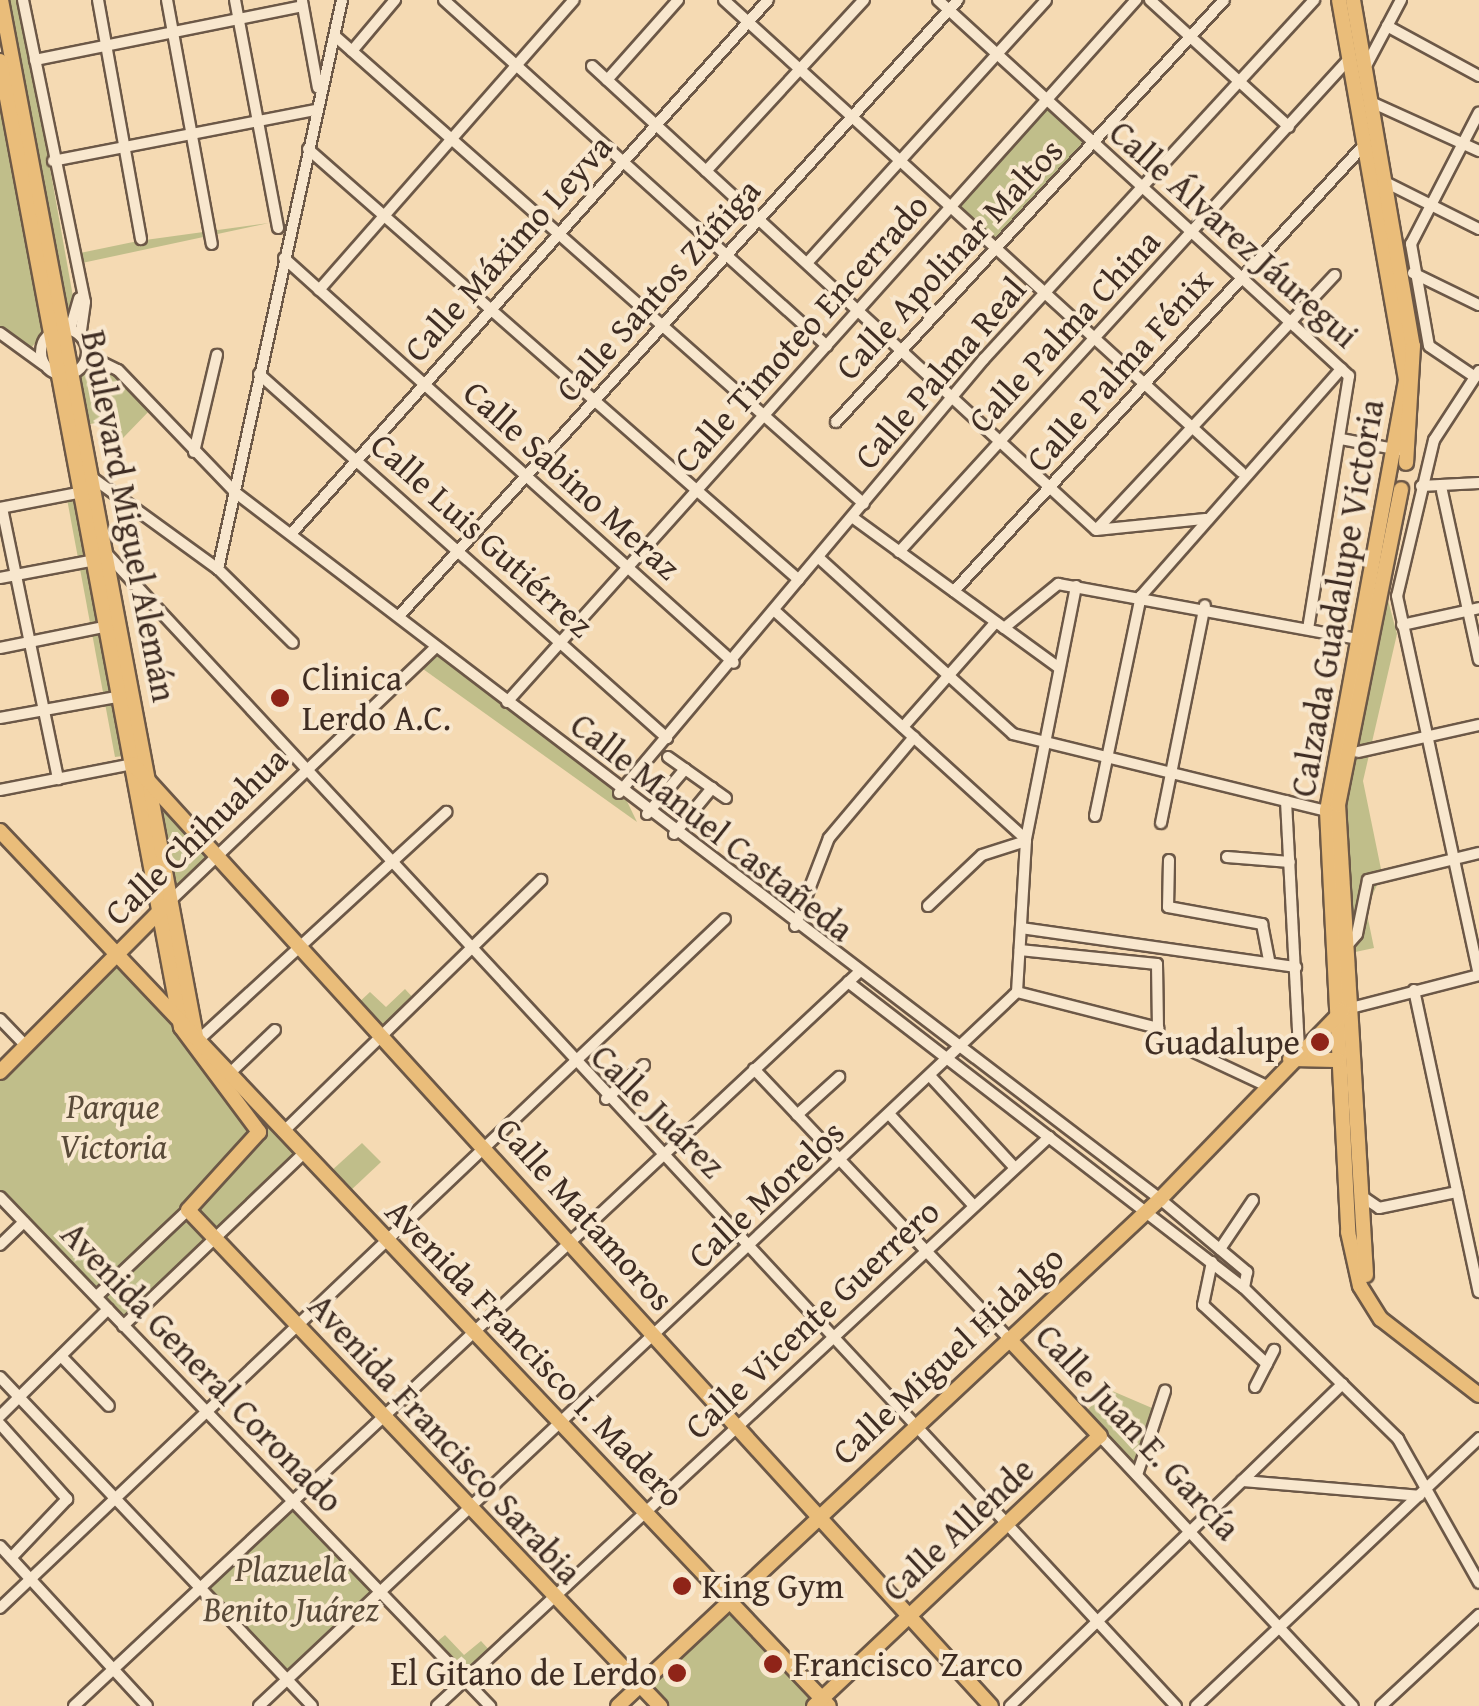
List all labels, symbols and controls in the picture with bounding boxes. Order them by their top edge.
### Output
street label: Calle Álvarez Jáuregui [1101,111,1367,357]
street label: Calle Máximo Leyva [395,126,621,370]
street label: Calle Apolinar Maltos [826,130,1072,388]
street label: Calle Santos Zúñiga [547,170,769,410]
street label: Calle Timoteo Encerrado [665,185,937,481]
street label: Calle Palma China [959,221,1169,441]
street label: Calle Palma Fénix [1017,260,1221,480]
street label: Calle Palma Real [845,269,1035,477]
street label: Boulevard Miguel Alemán [72,327,186,705]
street label: Calle Sabino Meraz [455,372,689,588]
street label: Calzada Guadalupe Victoria [1281,396,1393,800]
street label: Calle Luis Gutiérrez [362,424,602,646]
place label: Clinica Lerdo A.C. [302,657,451,739]
marker: Clinica Lerdo A.C. [267,685,293,711]
street label: Calle Manuel Castañeda [562,704,862,950]
street label: Calle Chihuahua [96,738,296,934]
place label: Guadalupe [1145,1021,1300,1063]
marker: Guadalupe [1309,1031,1331,1053]
street label: Calle Juárez [583,1036,733,1186]
park label: Parque Victoria [59,1085,167,1167]
street label: Calle Matamoros [487,1109,683,1319]
street label: Calle Morelos [679,1111,853,1277]
street label: Avenida Francisco I. Madero [377,1190,693,1516]
street label: Calle Vicente Guerrero [676,1190,948,1448]
street label: Avenida General Coronado [52,1213,352,1521]
street label: Calle Miguel Hidalgo [823,1237,1073,1473]
street label: Avenida Francisco Sarabia [300,1285,590,1593]
street label: Calle Juan E. García [1027,1315,1249,1549]
street label: Calle Allende [874,1448,1042,1610]
park label: Plazuela Benito Juárez [203,1548,379,1630]
place label: King Gym [702,1565,844,1607]
marker: King Gym [671,1575,693,1597]
place label: Francisco Zarco [793,1643,1023,1685]
place label: El Gitano de Lerdo [390,1652,657,1694]
marker: Francisco Zarco [762,1653,784,1675]
marker: El Gitano de Lerdo [666,1662,688,1684]

